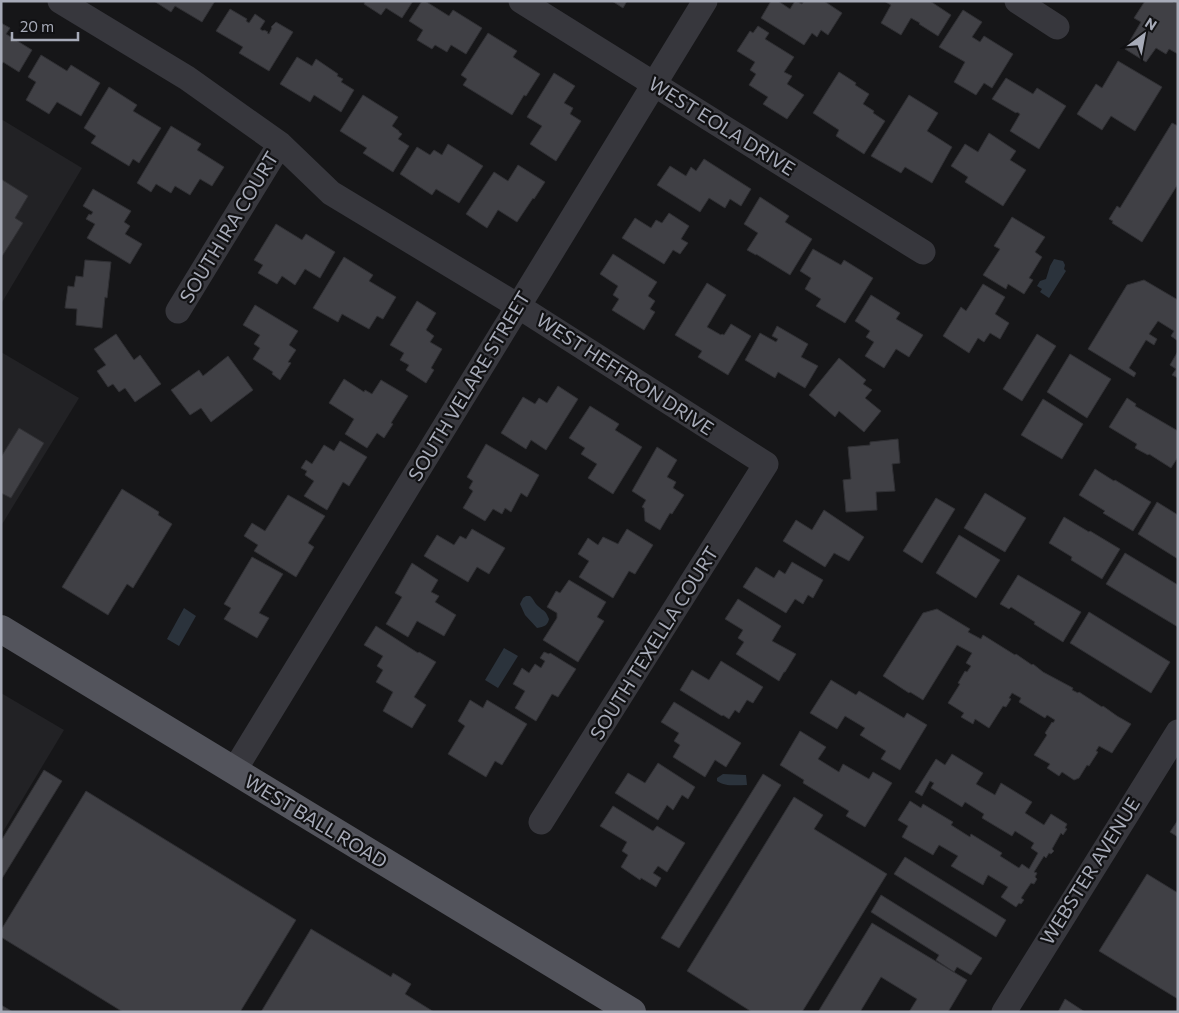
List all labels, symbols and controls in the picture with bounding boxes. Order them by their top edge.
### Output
scale bar [12,10,79,42]
north arrow [1119,10,1169,60]
text: N [1142,14,1160,34]
text: 20 m [20,17,54,35]
street label: WEST EOLA DRIVE [645,71,800,180]
street label: SOUTH IRA COURT [174,147,283,307]
street label: SOUTH VELARE STREET [403,287,534,485]
street label: WEST HEFFRON DRIVE [532,308,718,440]
street label: SOUTH TEXELLA COURT [585,542,723,744]
street label: WEST BALL ROAD [241,769,392,872]
street label: WEBSTER AVENUE [1035,793,1144,949]

